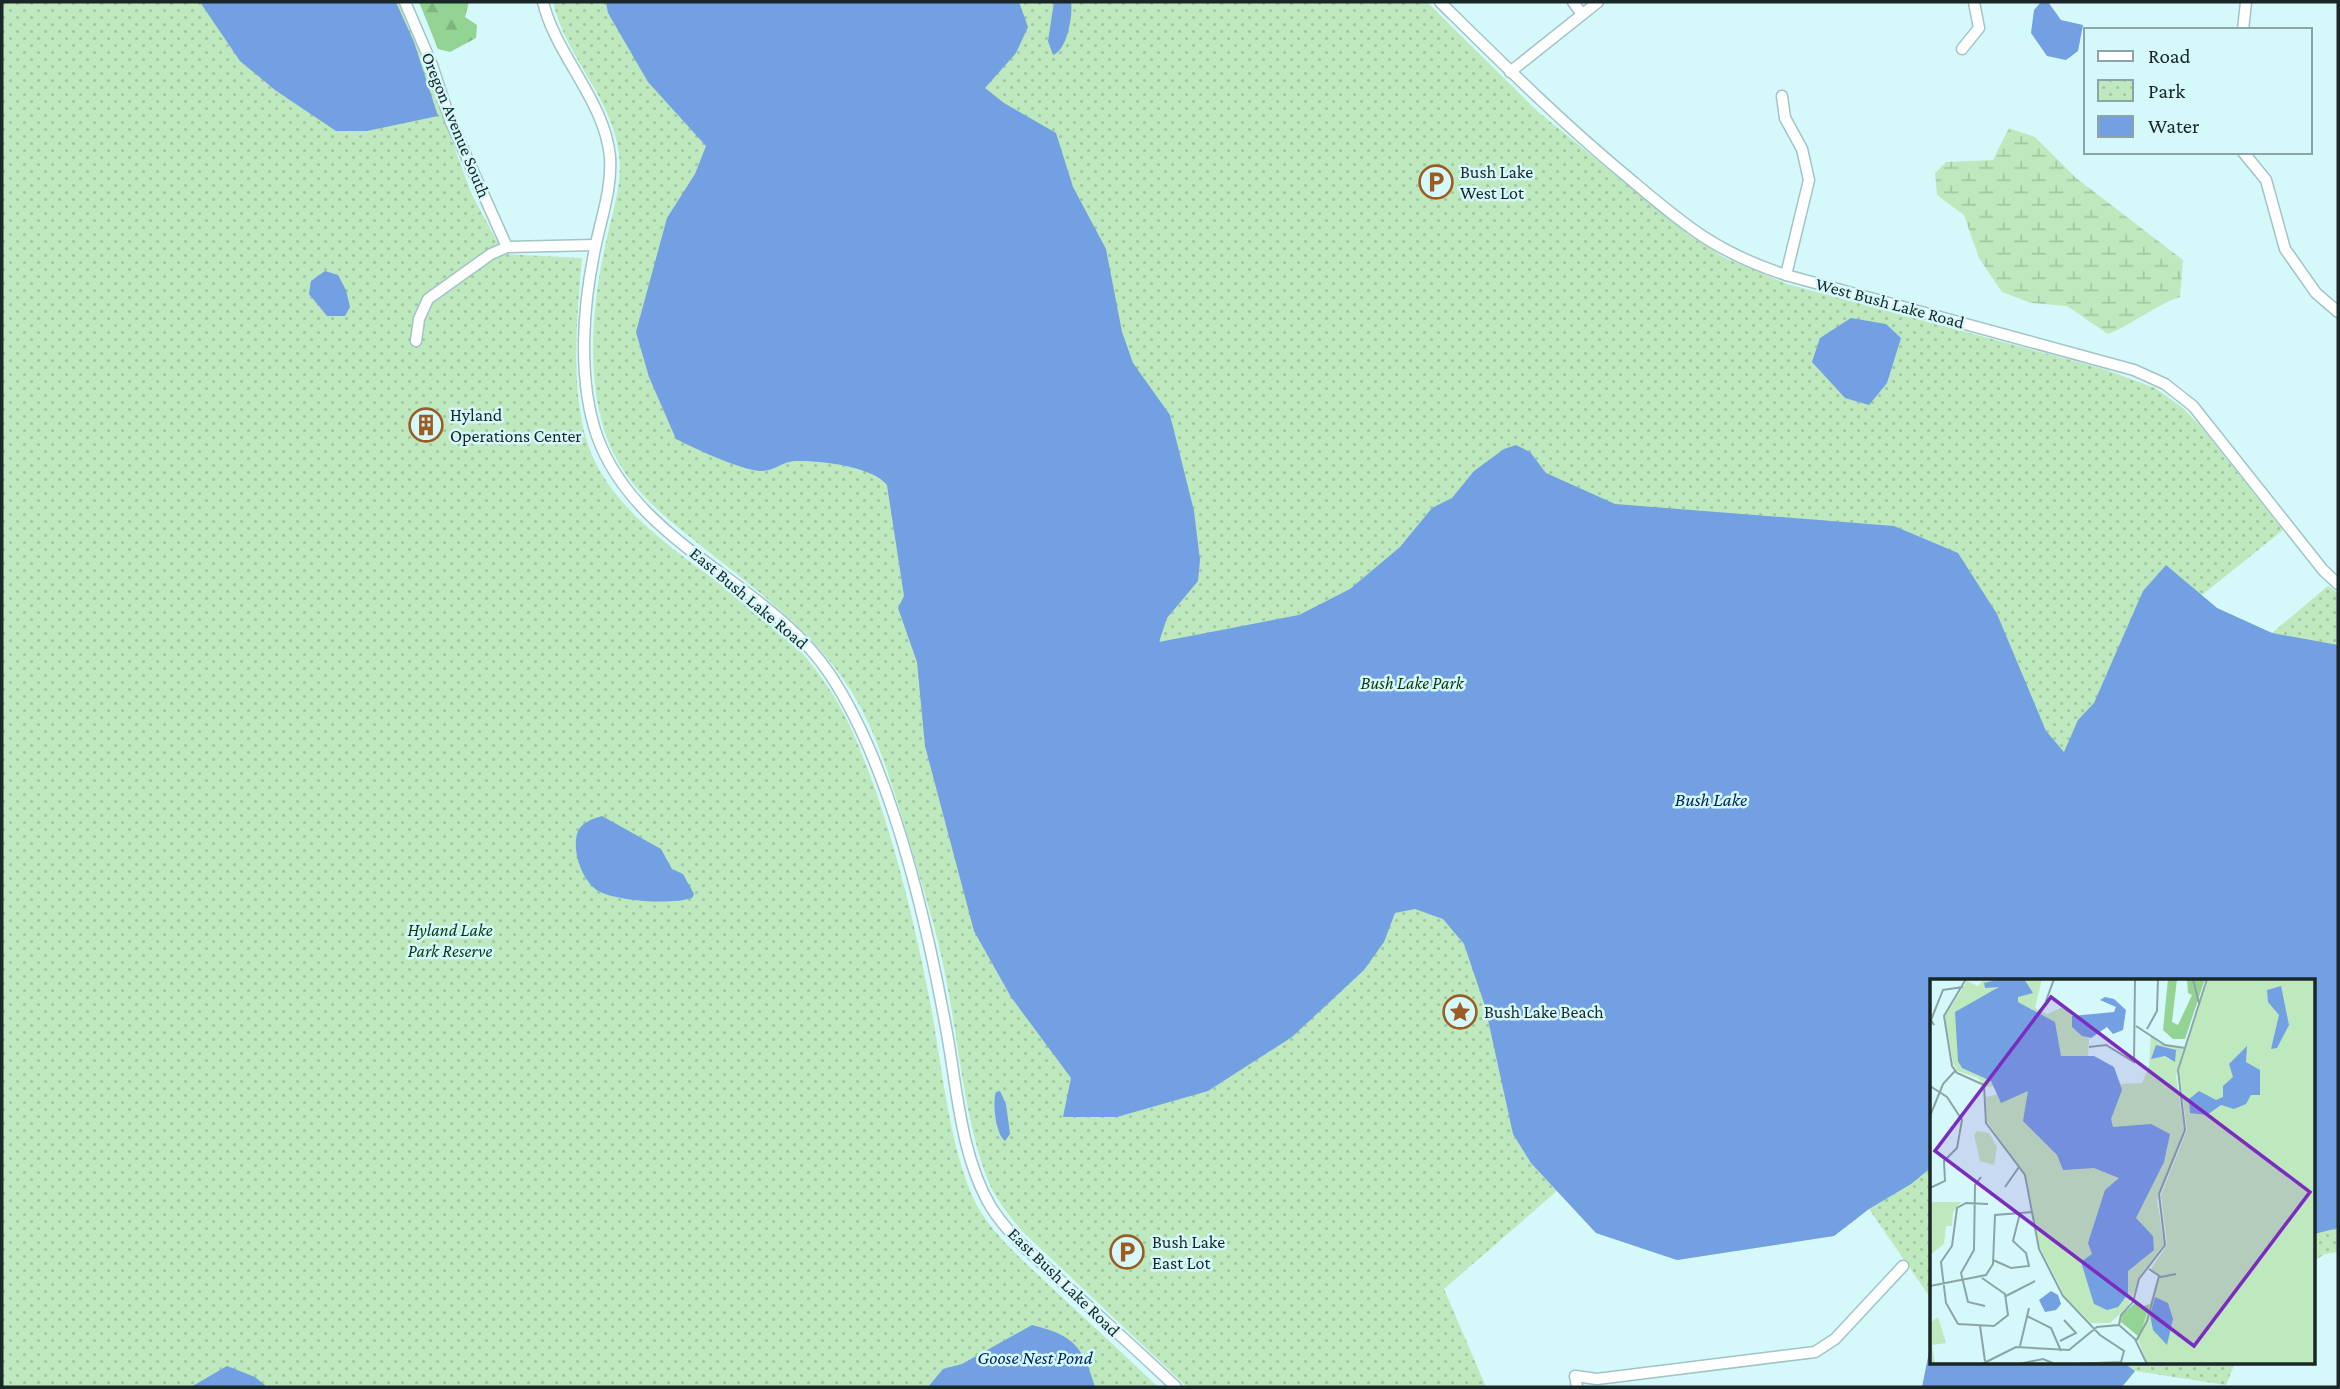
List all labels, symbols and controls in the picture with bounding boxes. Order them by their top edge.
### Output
legend [2084,28,2312,154]
text: Road [2148,44,2191,68]
street label: Oregon Avenue South [418,49,495,201]
text: Park [2148,79,2185,103]
text: Water [2148,114,2200,138]
place label: Bush Lake West Lot [1460,162,1533,203]
parking icon: Bush Lake West Lot [1417,163,1455,201]
street label: West Bush Lake Road [1813,274,1967,333]
place label: Hyland Operations Center [450,405,582,446]
building icon: Hyland Operations Center [407,406,445,444]
street label: East Bush Lake Road [686,543,812,653]
park label: Bush Lake Park [1360,673,1465,693]
water label: Bush Lake [1675,789,1747,810]
park label: Hyland Lake Park Reserve [407,920,493,961]
inset map [1930,979,2316,1364]
place icon: Bush Lake Beach [1441,993,1479,1031]
place label: Bush Lake Beach [1484,1002,1604,1022]
street label: East Bush Lake Road [1004,1224,1124,1341]
place label: Bush Lake East Lot [1152,1232,1225,1273]
parking icon: Bush Lake East Lot [1108,1233,1146,1271]
water label: Goose Nest Pond [977,1347,1094,1368]

